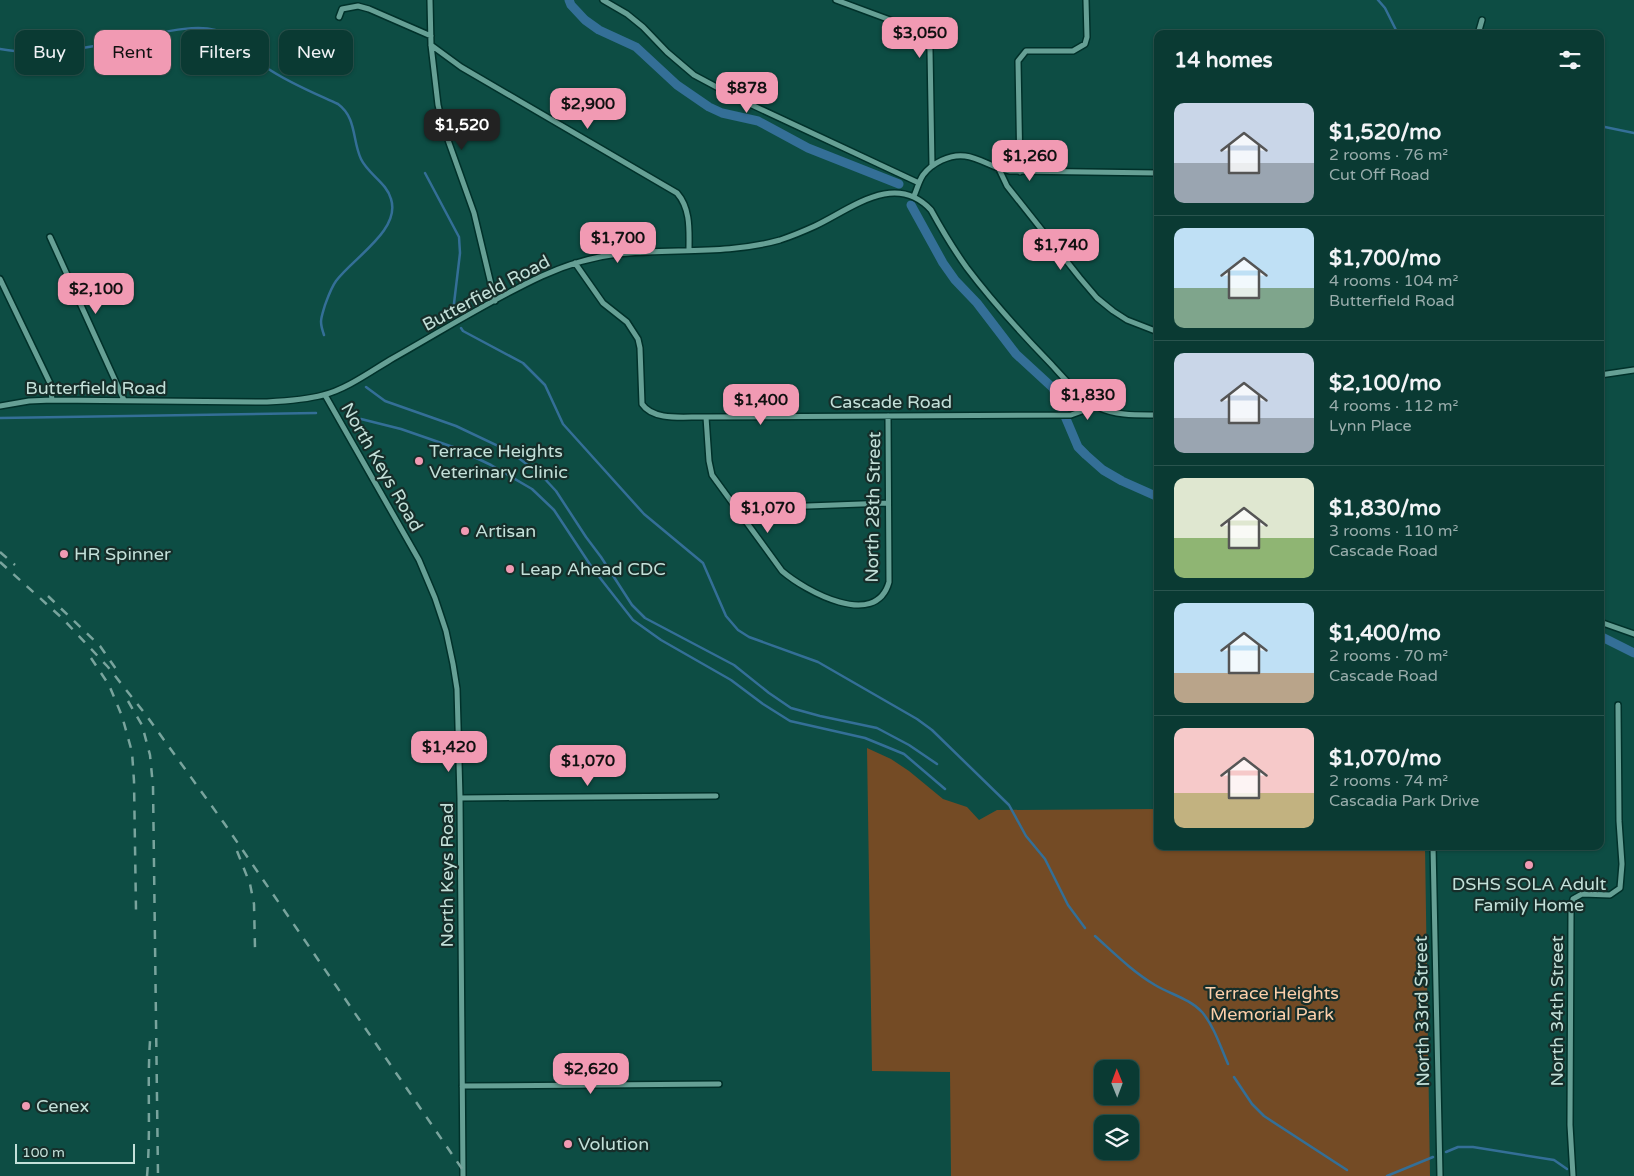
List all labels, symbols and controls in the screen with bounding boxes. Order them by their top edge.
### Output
pin: $3,050 [879,17,961,59]
text: $3,050 [893,23,947,43]
chip: Buy [15,30,84,75]
chip: Rent [94,30,171,75]
chip: Filters [181,30,269,75]
chip: New [279,30,353,75]
icon: filters [1556,46,1584,74]
text: 14 homes [1174,48,1273,73]
pin: $878 [717,72,777,114]
text: $878 [727,78,767,98]
pin: $2,900 [547,88,629,130]
text: $2,900 [561,94,615,114]
pin: $1,520 [421,108,503,151]
text: $1,520 [435,115,489,135]
text: $1,520/mo [1329,120,1441,145]
icon: home [1214,123,1274,183]
pin: $1,260 [989,140,1071,182]
text: 2 rooms · 76 m² [1329,145,1448,165]
text: $1,260 [1003,146,1057,166]
text: Cut Off Road [1329,165,1430,185]
pin: $1,700 [577,222,659,264]
text: $1,700 [591,228,645,248]
pin: $1,740 [1020,228,1102,271]
text: $1,740 [1034,235,1088,255]
text: $1,700/mo [1329,246,1441,271]
icon: home [1214,248,1274,308]
street label: Butterfield Road [418,250,554,336]
text: 4 rooms · 104 m² [1329,271,1458,291]
pin: $2,100 [55,272,137,315]
text: $2,100 [69,279,123,299]
text: Butterfield Road [1329,291,1455,311]
text: $2,100/mo [1329,371,1441,396]
icon: home [1214,373,1274,433]
street label: Butterfield Road [25,377,167,399]
pin: $1,830 [1047,378,1129,421]
pin: $1,400 [720,384,802,426]
text: $1,830 [1061,385,1115,405]
text: $1,400 [734,390,788,410]
street label: Cascade Road [830,391,952,413]
text: 4 rooms · 112 m² [1329,396,1458,416]
street label: North Keys Road [336,399,428,535]
text: Lynn Place [1329,416,1412,436]
street label: North 28th Street [861,431,885,583]
place label: Terrace Heights Veterinary Clinic [429,440,568,483]
marker: Terrace Heights Veterinary Clinic [413,455,425,467]
pin: $1,070 [727,492,809,534]
text: $1,830/mo [1329,496,1441,521]
text: $1,070 [741,498,795,518]
icon: home [1214,498,1274,558]
place label: Artisan [475,520,536,542]
text: 3 rooms · 110 m² [1329,521,1458,541]
marker: Artisan [459,525,471,537]
text: Cascade Road [1329,541,1438,561]
place label: HR Spinner [74,543,171,565]
marker: HR Spinner [58,548,70,560]
place label: Leap Ahead CDC [520,558,666,580]
marker: Leap Ahead CDC [504,563,516,575]
text: $1,400/mo [1329,621,1441,646]
icon: home [1214,623,1274,683]
text: 2 rooms · 70 m² [1329,646,1448,666]
text: Cascade Road [1329,666,1438,686]
pin: $1,420 [408,730,490,773]
text: $1,420 [422,737,476,757]
pin: $1,070 [547,744,629,787]
text: $1,070/mo [1329,746,1441,771]
icon: home [1214,748,1274,808]
text: $1,070 [561,751,615,771]
text: 2 rooms · 74 m² [1329,771,1448,791]
text: Cascadia Park Drive [1329,791,1479,811]
street label: North Keys Road [436,803,458,947]
marker: DSHS SOLA Adult Family Home [1523,859,1535,871]
place label: DSHS SOLA Adult Family Home [1452,873,1606,916]
street label: North 33rd Street [1410,935,1434,1087]
street label: North 34th Street [1546,935,1568,1087]
park label: Terrace Heights Memorial Park [1205,982,1339,1025]
pin: $2,620 [550,1052,632,1095]
text: $2,620 [564,1059,618,1079]
north arrow [1094,1060,1139,1105]
map controls [1094,1060,1139,1160]
place label: Cenex [36,1095,89,1117]
marker: Cenex [20,1100,32,1112]
button: layers [1094,1115,1139,1160]
place label: Volution [578,1133,649,1155]
marker: Volution [562,1138,574,1150]
scale bar [15,1141,135,1164]
text: 100 m [22,1144,65,1161]

